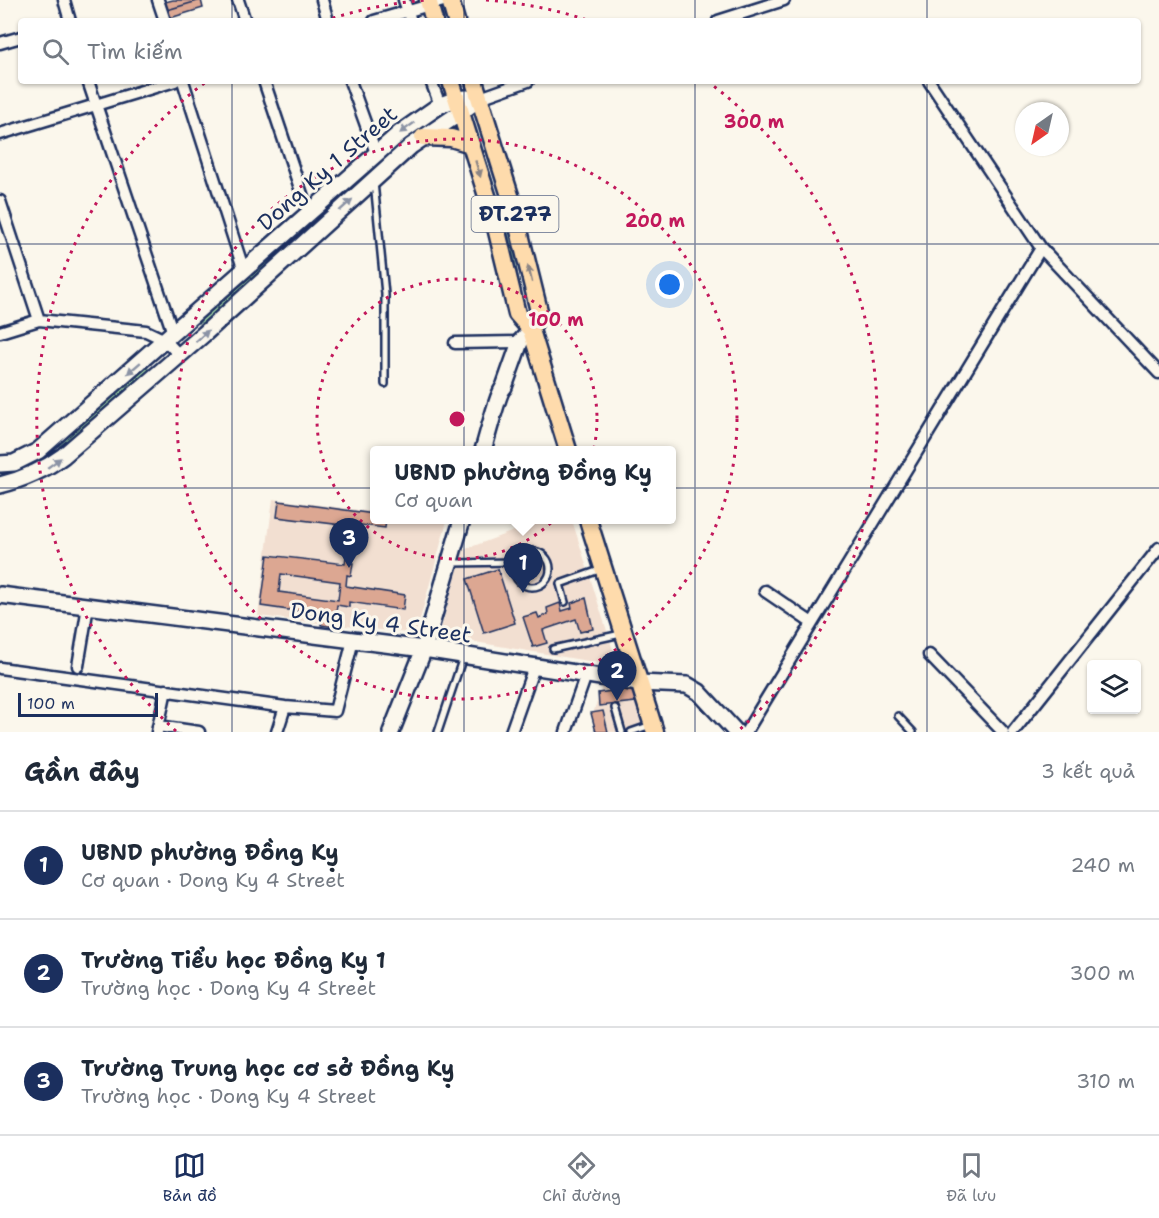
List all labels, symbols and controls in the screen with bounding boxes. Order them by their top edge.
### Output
search box [18,18,1141,84]
icon: search [39,35,72,68]
text: Tìm kiếm [87,37,183,66]
street label: Dong Ky 1 Street [251,100,403,237]
north arrow [1015,102,1069,156]
text: 300 m [724,110,785,134]
one-way arrow [399,122,415,134]
one-way arrow [474,160,484,178]
road number: ĐT.277 [472,196,558,232]
one-way arrow [339,198,354,212]
text: 200 m [625,209,686,233]
one-way arrow [524,265,534,283]
your location [655,270,684,299]
text: 100 m [528,308,584,332]
one-way arrow [194,330,209,343]
one-way arrow [127,361,142,374]
centre of rings [447,409,467,429]
popup [370,446,676,524]
one-way arrow [45,457,61,469]
text: UBND phường Đồng Kỵ [394,458,652,487]
text: Cơ quan [394,487,473,513]
pin: 3 [330,518,368,568]
pin: 1 [504,544,542,593]
street label: Dong Ky 4 Street [288,595,473,650]
pin: 2 [598,652,636,701]
map controls [1087,660,1141,714]
button: layers [1087,660,1141,714]
scale bar [18,690,158,718]
text: 100 m [27,693,75,714]
text: Gần đây [24,754,140,789]
text: 3 kết quả [1041,758,1135,784]
text: UBND phường Đồng Kỵ [81,838,339,867]
text: 1 [39,852,48,878]
text: 240 m [1070,852,1135,878]
text: Cơ quan · Dong Ky 4 Street [81,867,345,893]
text: Trường Tiểu học Đồng Kỵ 1 [81,946,386,975]
text: 2 [37,960,51,986]
text: 300 m [1069,960,1135,986]
text: Trường học · Dong Ky 4 Street [81,975,376,1001]
text: Trường Trung học cơ sở Đồng Kỵ [81,1054,454,1083]
text: 3 [37,1068,51,1094]
text: 310 m [1076,1068,1135,1094]
text: Trường học · Dong Ky 4 Street [81,1083,376,1109]
tab: Bản đồ [163,1149,217,1206]
tab: Chỉ đường [542,1149,621,1206]
tab: Đã lưu [946,1149,996,1206]

